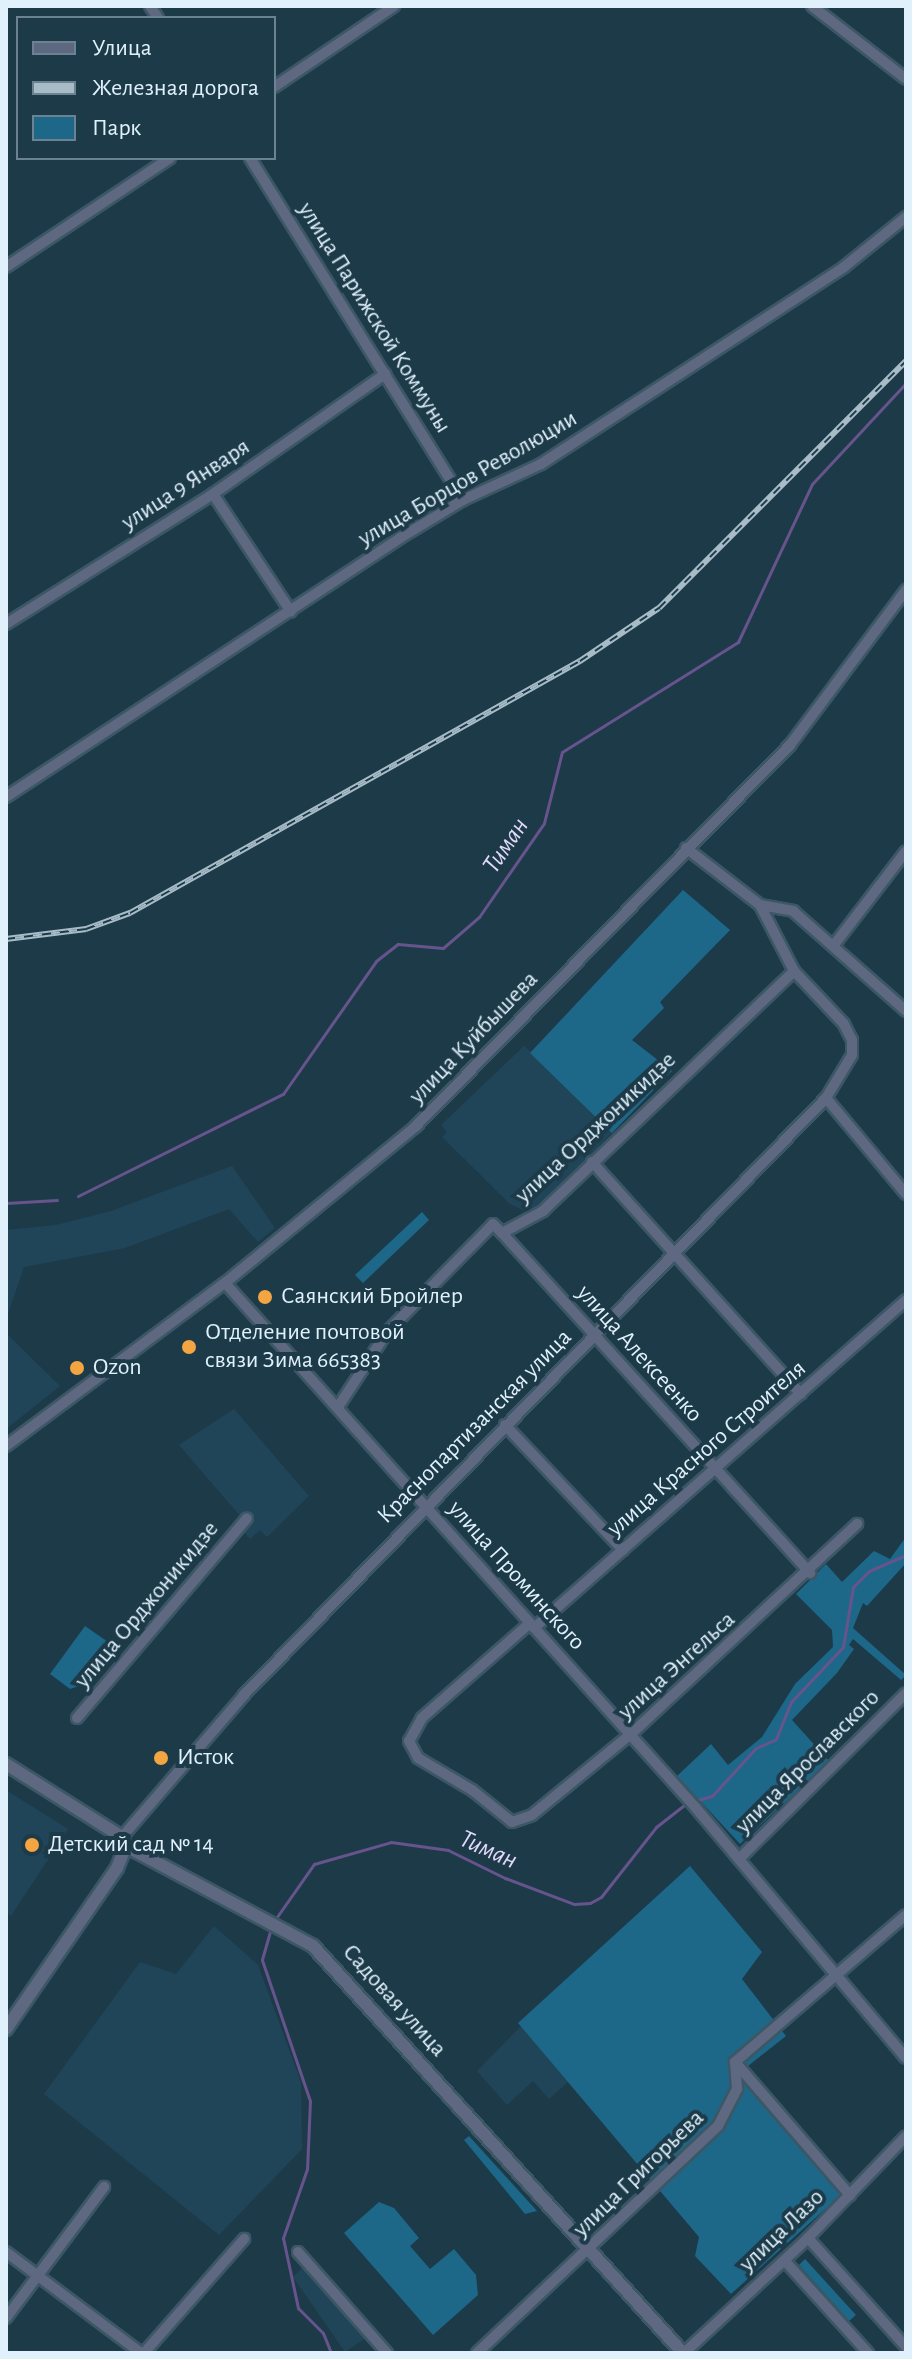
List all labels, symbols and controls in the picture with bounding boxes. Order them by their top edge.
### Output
legend [16,16,276,160]
text: Улица [92,36,152,60]
text: Железная дорога [92,76,259,100]
text: Парк [92,116,141,140]
street label: улица Парижской Коммуны [291,197,457,439]
street label: улица Борцов Революции [353,405,583,553]
street label: улица 9 Января [116,433,256,537]
water label: Тиман [476,812,536,880]
street label: улица Куйбышева [403,966,545,1110]
street label: улица Орджоникидзе [510,1046,682,1210]
street label: улица Алексеенко [570,1279,708,1429]
place label: Саянский Бройлер [281,1283,463,1311]
marker: Саянский Бройлер [256,1288,274,1306]
place label: Отделение почтовой связи Зима 665383 [205,1319,405,1375]
street label: Краснопартизанская улица [372,1324,578,1530]
marker: Отделение почтовой связи Зима 665383 [180,1338,198,1356]
place label: Ozon [93,1354,142,1382]
street label: улица Красного Строителя [602,1355,812,1543]
marker: Ozon [68,1359,86,1377]
street label: улица Проминского [441,1495,591,1657]
street label: улица Орджоникидзе [69,1516,225,1694]
street label: улица Энгельса [612,1606,742,1726]
street label: улица Ярославского [730,1684,886,1840]
place label: Исток [177,1744,234,1772]
marker: Исток [152,1749,170,1767]
water label: Тиман [454,1824,522,1876]
place label: Детский сад № 14 [48,1831,214,1859]
marker: Детский сад № 14 [23,1836,41,1854]
street label: Садовая улица [336,1939,452,2063]
street label: улица Григорьева [567,2104,711,2244]
street label: улица Лазо [733,2183,831,2279]

